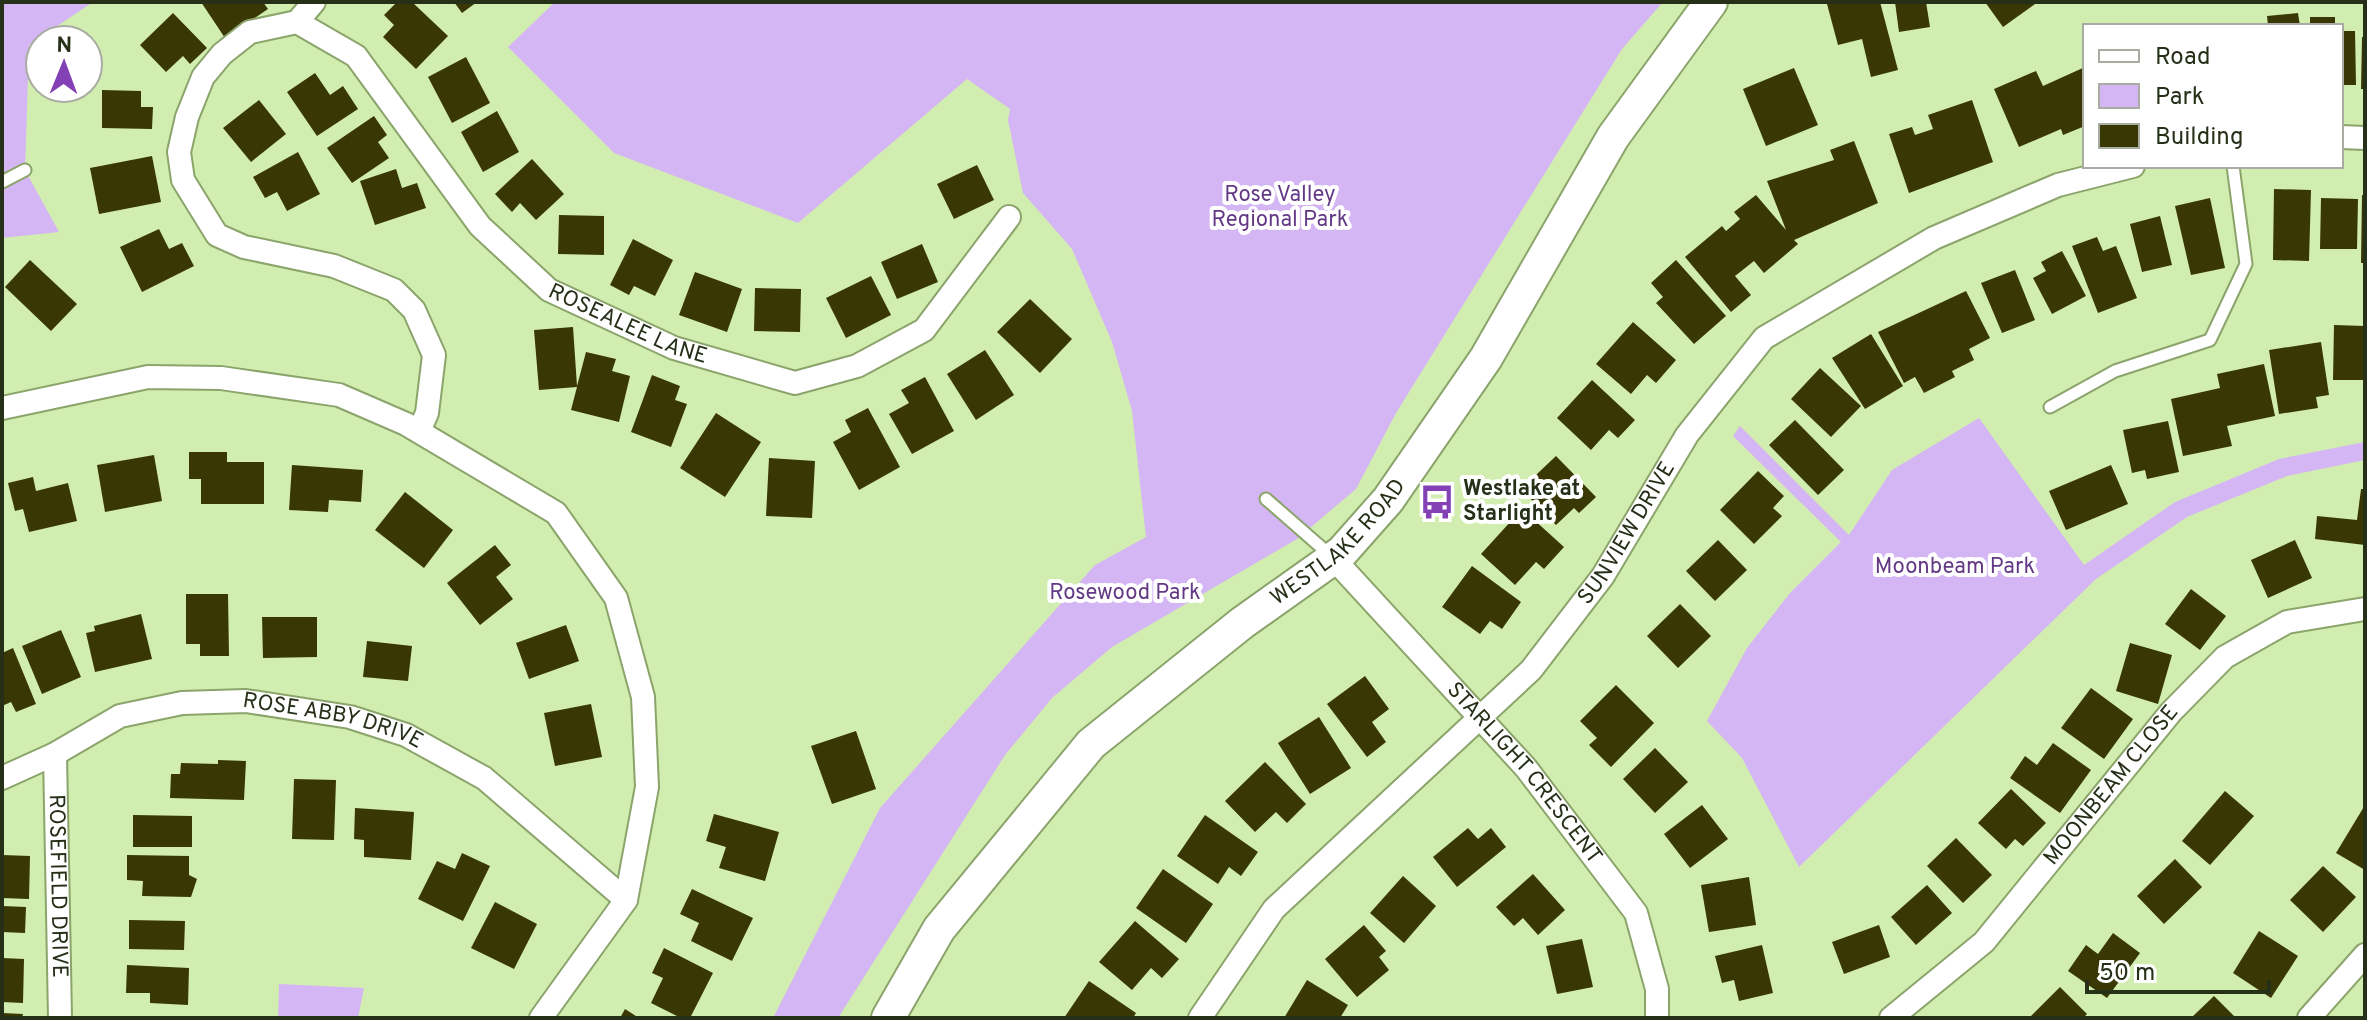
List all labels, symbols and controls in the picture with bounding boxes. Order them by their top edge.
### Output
north arrow [24,24,104,104]
legend [2083,24,2343,168]
text: N [56,33,72,60]
text: Road [2155,43,2211,73]
text: Park [2155,83,2205,113]
text: Building [2155,123,2244,153]
park label: Rose Valley Regional Park [1212,182,1348,234]
street label: ROSEALEE LANE [544,278,710,370]
street label: SUNVIEW DRIVE [1572,457,1681,610]
street label: WESTLAKE ROAD [1266,474,1412,612]
place label: Westlake at Starlight [1463,476,1580,528]
bus stop icon: Westlake at Starlight [1418,483,1456,521]
park label: Moonbeam Park [1875,554,2035,581]
park label: Rosewood Park [1049,580,1201,607]
street label: STARLIGHT CRESCENT [1441,677,1608,869]
street label: ROSE ABBY DRIVE [241,687,428,755]
street label: MOONBEAM CLOSE [2038,700,2185,871]
street label: ROSEFIELD DRIVE [42,794,73,978]
scale bar [2087,944,2269,994]
text: 50 m [2099,959,2155,989]

